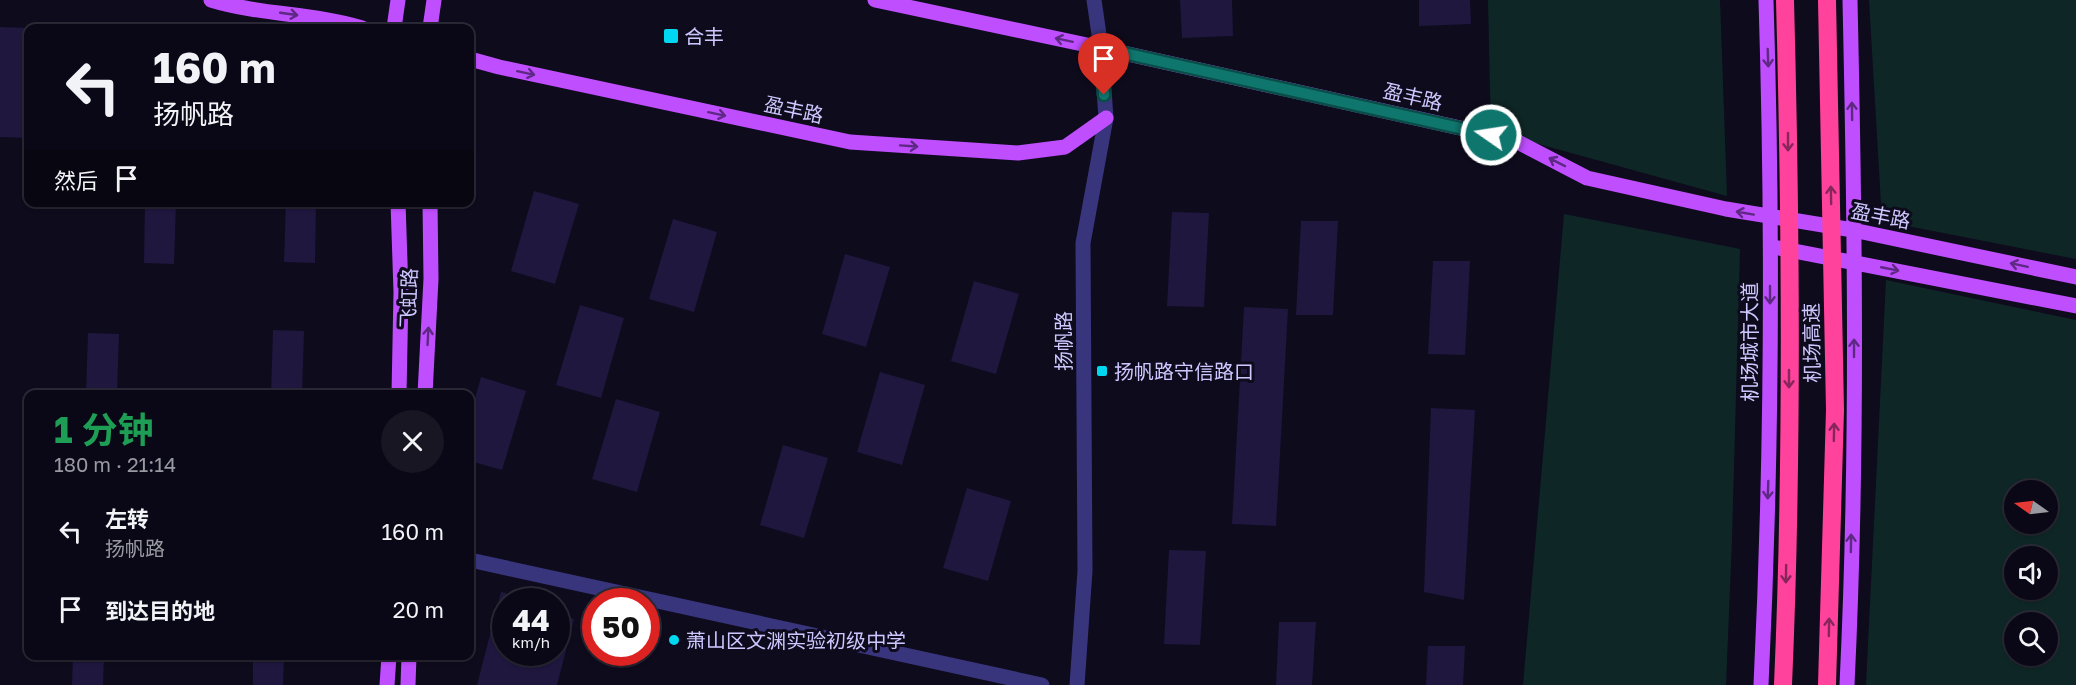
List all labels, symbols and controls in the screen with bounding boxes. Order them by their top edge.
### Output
one-way arrow [279,9,299,20]
place label: 合丰 [684,24,724,48]
marker: 合丰 [662,27,680,45]
pin [1078,33,1129,95]
one-way arrow [1054,34,1074,45]
text: 160 m [153,42,276,92]
icon: arrive [1087,42,1120,75]
icon: left [54,48,132,126]
one-way arrow [1762,48,1773,68]
one-way arrow [516,68,536,79]
street label: 盈丰路 [1381,78,1445,114]
street label: 盈丰路 [762,91,826,127]
text: 扬帆路 [153,98,234,130]
one-way arrow [1847,101,1858,121]
position arrow [1459,103,1523,167]
one-way arrow [707,109,726,120]
one-way arrow [1782,132,1794,152]
one-way arrow [898,141,918,152]
one-way arrow [1549,156,1567,168]
icon: arrive [110,162,143,195]
text: 然后 [54,167,98,194]
one-way arrow [1825,185,1837,205]
street label: 盈丰路 [1849,197,1913,233]
one-way arrow [1735,207,1755,218]
one-way arrow [2009,259,2029,270]
one-way arrow [1880,264,1899,276]
street label: 飞虹路 [395,268,421,328]
street label: 机场城市大道 [1737,282,1761,402]
one-way arrow [1764,285,1776,305]
street label: 机场高速 [1798,303,1824,383]
street label: 扬帆路 [1051,311,1075,371]
one-way arrow [423,327,434,347]
one-way arrow [1848,338,1860,358]
place label: 扬帆路守信路口 [1114,359,1254,383]
marker: 扬帆路守信路口 [1095,364,1109,378]
one-way arrow [1783,369,1795,389]
text: 1 分钟 [54,408,154,451]
button: close [381,410,444,473]
one-way arrow [1828,422,1840,442]
text: 180 m · 21:14 [54,452,176,476]
one-way arrow [1762,480,1773,500]
north arrow [2004,480,2058,534]
map controls [2004,480,2058,666]
text: 左转 [105,505,149,532]
icon: left [54,515,87,548]
text: 160 m [381,518,444,545]
one-way arrow [1845,533,1857,553]
text: 扬帆路 [105,536,165,560]
button: sound [2004,546,2058,600]
one-way arrow [1780,564,1792,584]
speed limit sign: 50 [582,588,660,666]
icon: arrive [54,593,87,626]
text: 20 m [393,596,444,623]
text: 到达目的地 [105,597,215,624]
text: 44 [512,602,550,638]
button: search [2004,612,2058,666]
one-way arrow [1823,617,1835,637]
place label: 萧山区文渊实验初级中学 [686,628,906,652]
text: km/h [512,633,550,651]
marker: 萧山区文渊实验初级中学 [667,633,681,647]

